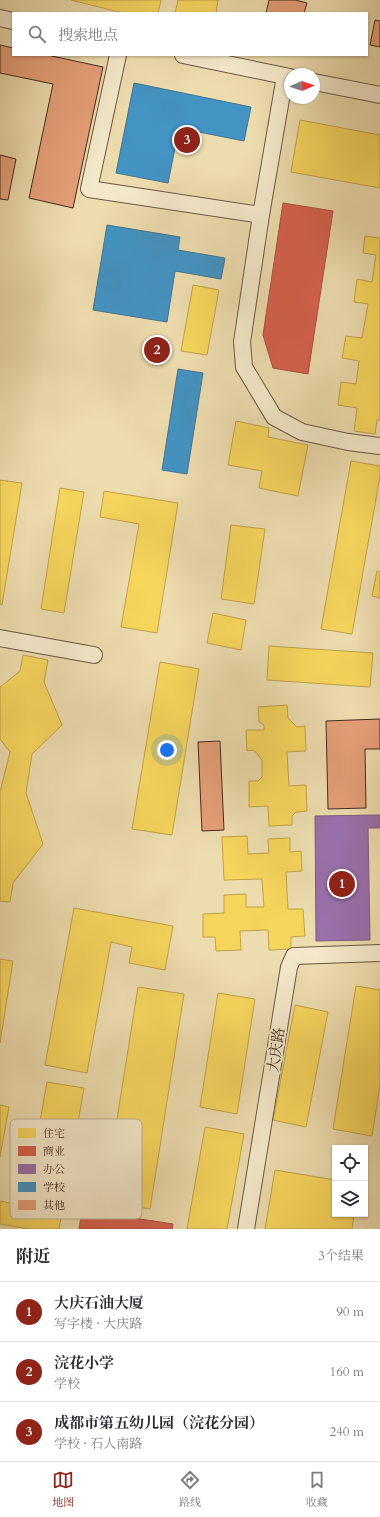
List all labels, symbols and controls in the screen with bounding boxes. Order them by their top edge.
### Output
search box [12,12,368,56]
icon: search [26,23,48,45]
text: 搜索地点 [58,25,118,45]
north arrow [284,68,320,104]
pin: 3 [174,125,200,155]
pin: 2 [144,335,170,365]
your location [157,740,177,760]
pin: 1 [329,869,355,899]
street label: 大庆路 [263,1026,289,1074]
legend [10,1119,142,1219]
text: 住宅 [43,1126,65,1141]
text: 商业 [43,1144,65,1159]
map controls [332,1145,368,1217]
button: locate [332,1145,368,1181]
text: 办公 [43,1162,65,1177]
text: 学校 [43,1180,65,1195]
button: layers [332,1181,368,1217]
text: 其他 [43,1198,65,1213]
text: 附近 [16,1245,50,1268]
text: 3个结果 [318,1247,364,1265]
text: 大庆石油大厦 [54,1293,144,1313]
text: 1 [26,1303,32,1321]
text: 90 m [336,1303,364,1321]
text: 写字楼 · 大庆路 [54,1315,142,1333]
text: 浣花小学 [54,1353,114,1373]
text: 2 [26,1363,32,1381]
text: 160 m [330,1363,364,1381]
text: 学校 [54,1375,80,1393]
text: 成都市第五幼儿园（浣花分园） [54,1413,264,1433]
text: 3 [26,1423,32,1441]
text: 240 m [330,1423,364,1441]
text: 学校 · 石人南路 [54,1435,142,1453]
tab: 地图 [52,1469,74,1510]
tab: 路线 [179,1469,201,1510]
tab: 收藏 [306,1469,328,1510]

